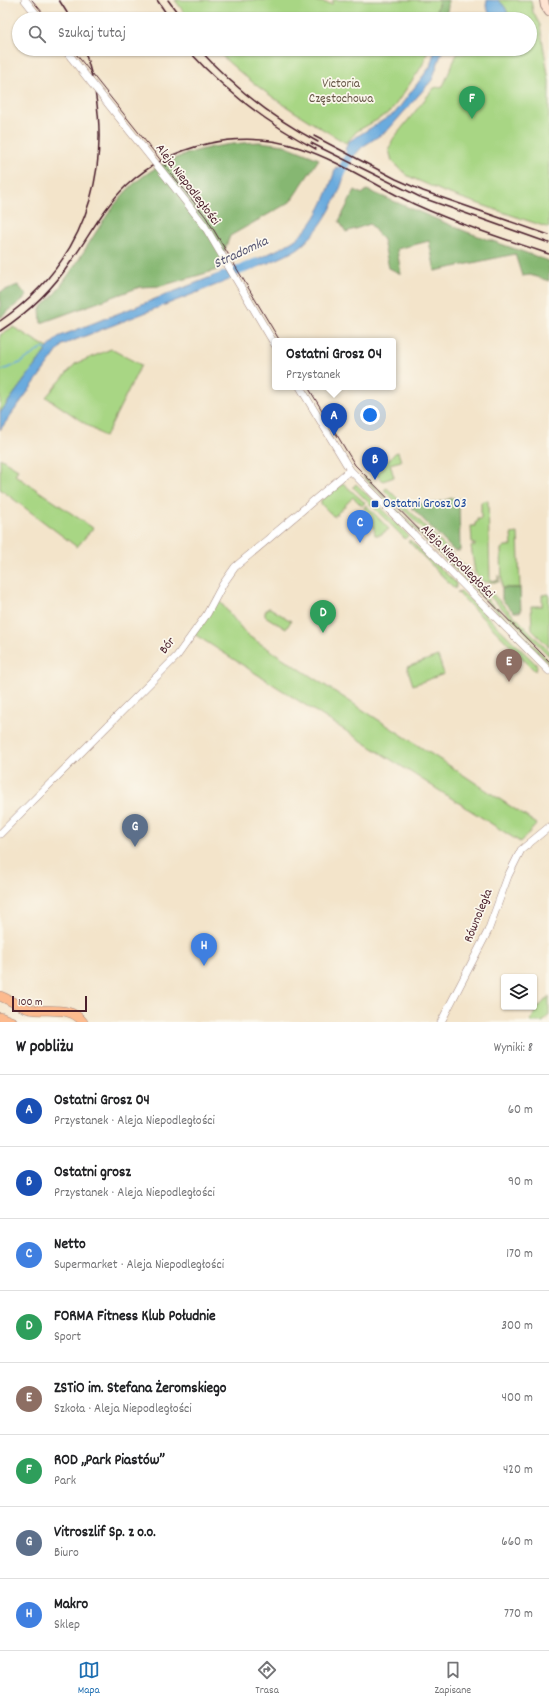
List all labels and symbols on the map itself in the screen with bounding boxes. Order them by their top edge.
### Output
park label: Victoria Częstochowa [309,75,374,109]
pin: F [459,86,485,119]
street label: Aleja Niepodległości [150,140,224,230]
water label: Stradomka [211,231,273,274]
pin: A [321,403,347,436]
your location [360,405,380,425]
pin: B [362,447,388,480]
place label: Ostatni Grosz 03 [383,495,466,514]
marker: Ostatni Grosz 03 [370,499,380,509]
pin: C [347,510,373,543]
street label: Aleja Niepodległości [416,521,499,604]
pin: D [310,600,336,633]
street label: Bór [155,633,181,658]
pin: E [496,649,522,682]
pin: G [122,814,148,847]
street label: Równoległa [460,886,499,946]
pin: H [191,933,217,966]
scale bar [12,994,87,1013]

